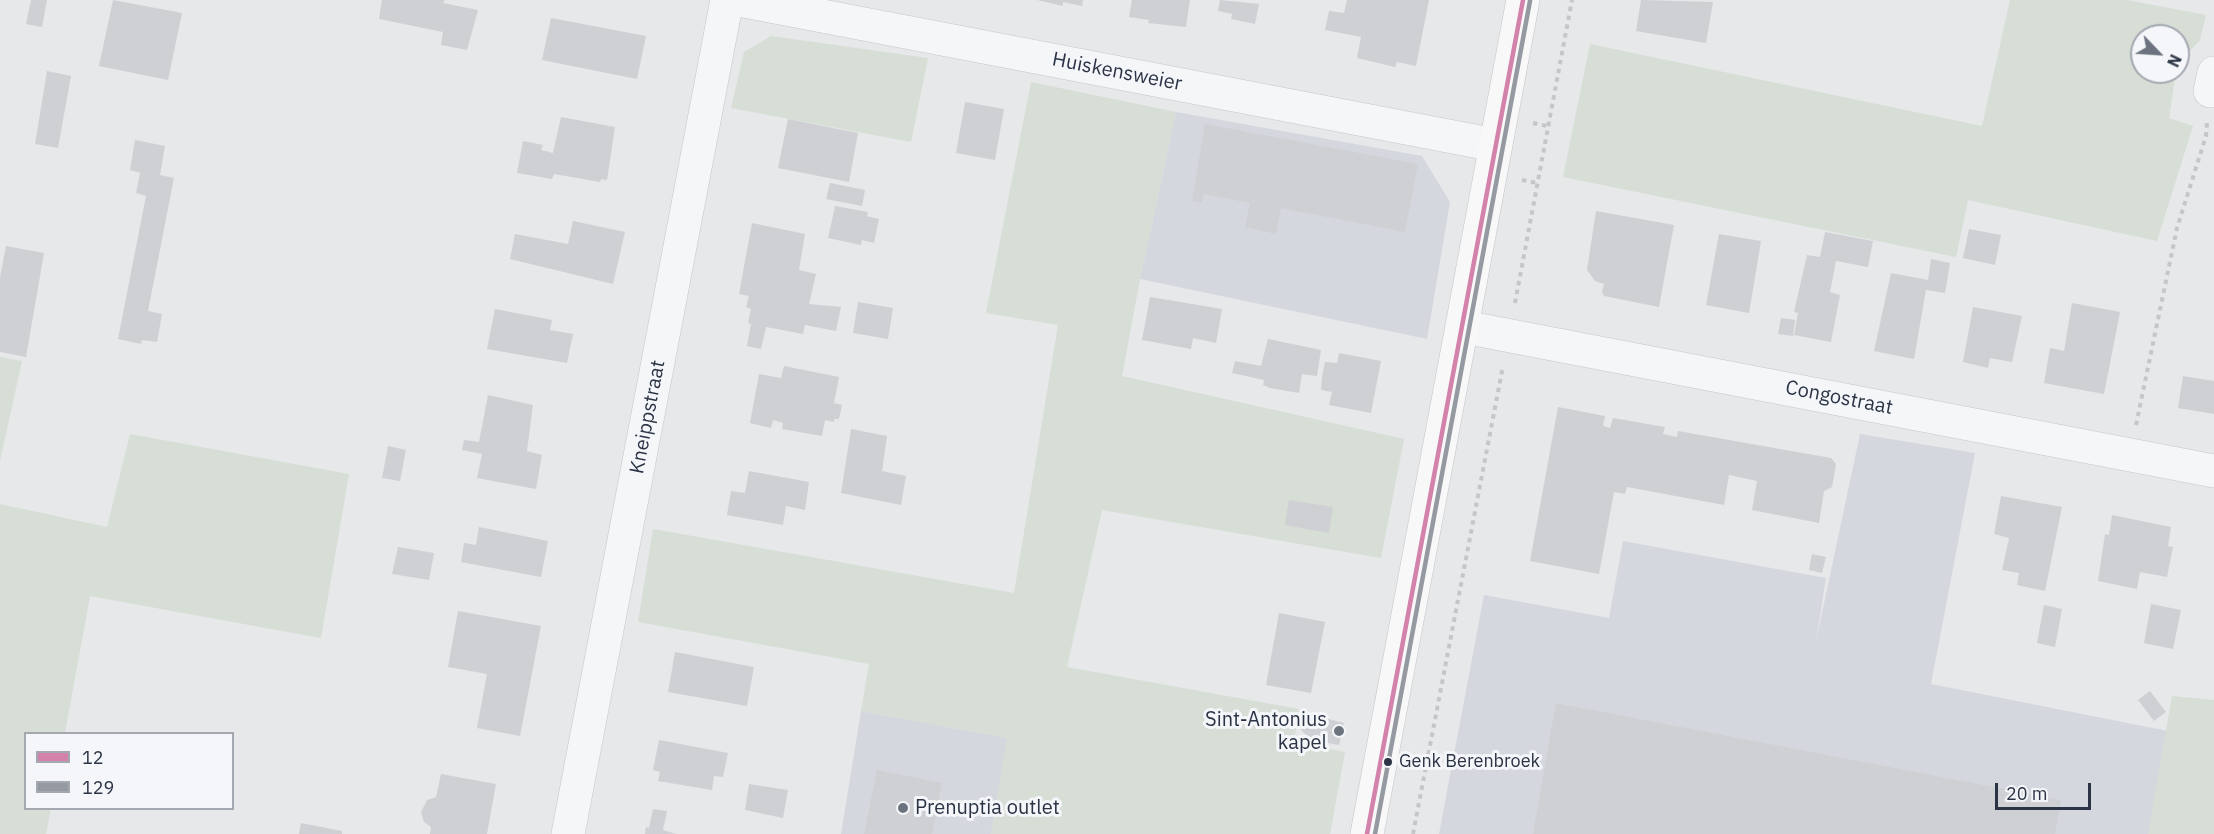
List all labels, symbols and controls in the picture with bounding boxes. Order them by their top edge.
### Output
north arrow [2130,24,2190,84]
street label: Huiskensweier [1050,48,1184,96]
text: N [2163,51,2186,70]
street label: Kneippstraat [625,358,671,476]
street label: Congostraat [1783,376,1895,420]
place label: Sint-Antonius kapel [1205,708,1327,755]
marker: Sint-Antonius kapel [1332,724,1346,738]
legend [24,732,234,810]
text: 12 [82,746,104,769]
place label: Genk Berenbroek [1399,751,1540,773]
marker: Genk Berenbroek [1382,756,1394,768]
scale bar [1998,771,2094,809]
text: 129 [82,776,114,799]
text: 20 m [2006,782,2048,805]
place label: Prenuptia outlet [915,796,1060,820]
marker: Prenuptia outlet [896,801,910,815]

